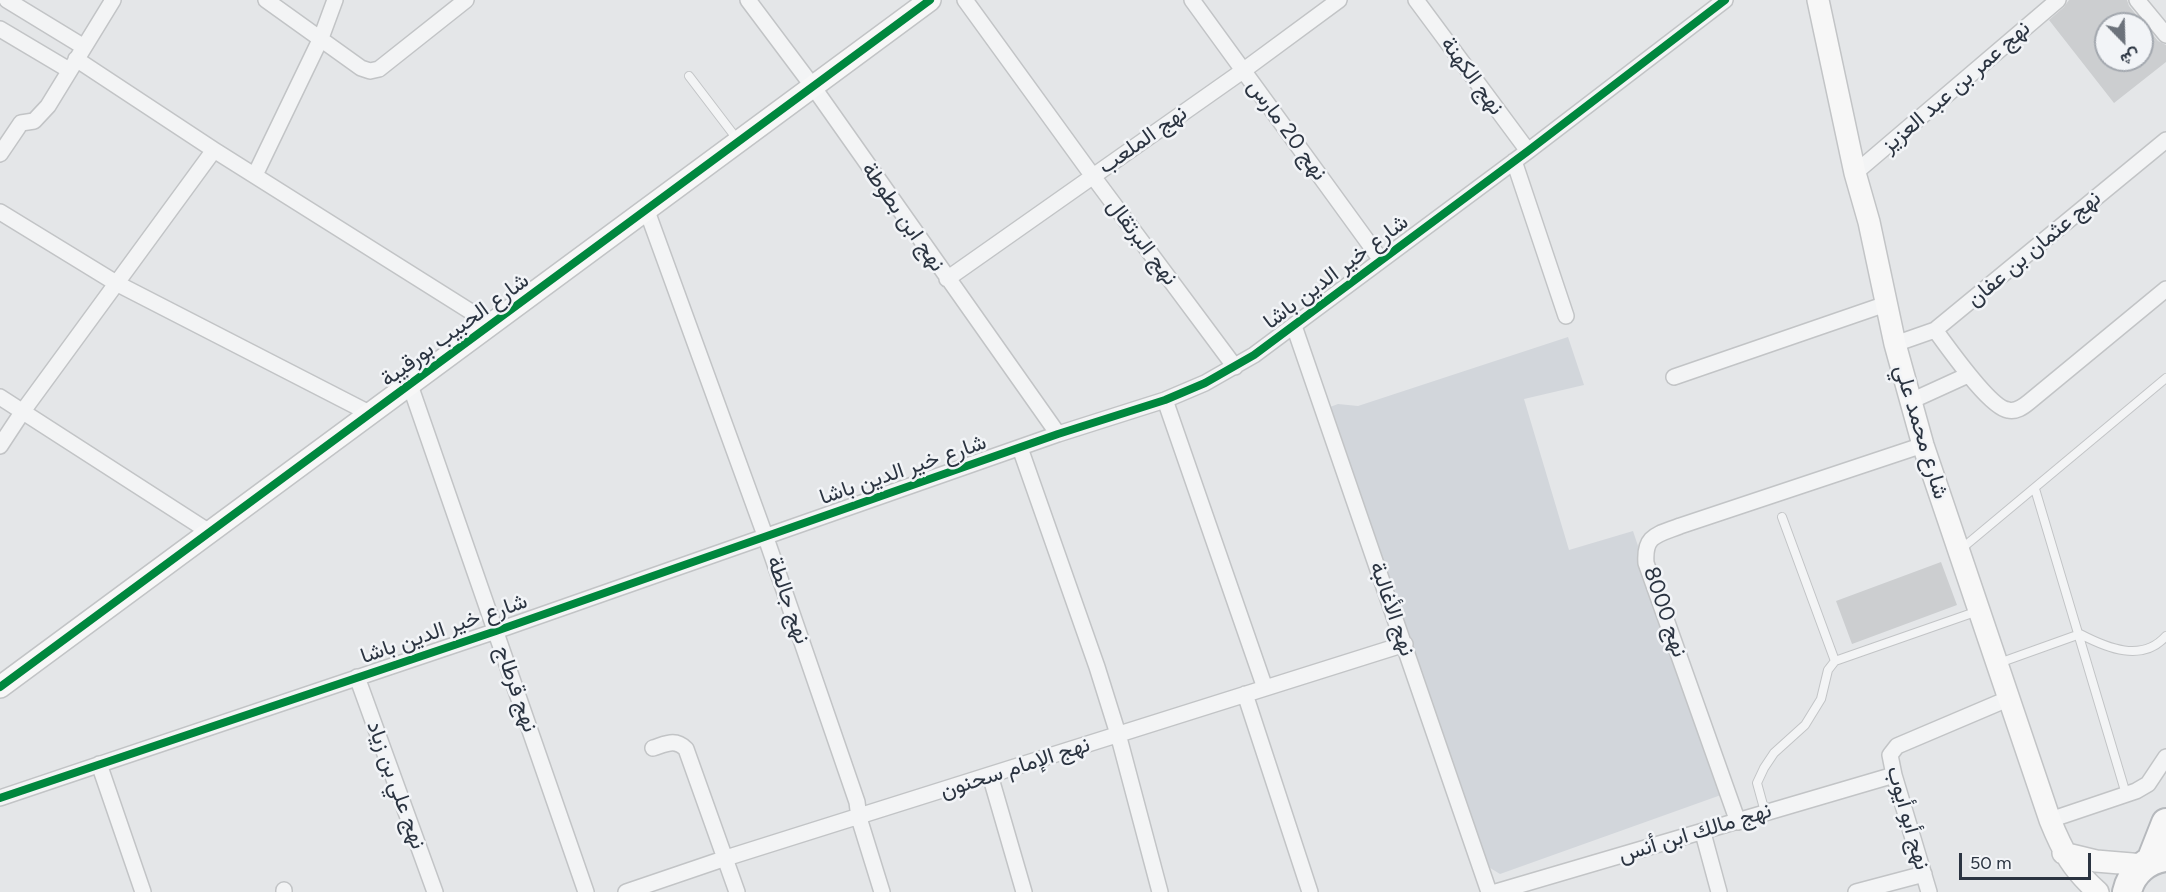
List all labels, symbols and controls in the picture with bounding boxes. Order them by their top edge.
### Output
north arrow [2094,12,2154,72]
street label: نهج عمر بن عبد العزيز [1876,15,2036,159]
street label: نهج الكهنة [1435,32,1509,120]
text: ش [2118,45,2143,70]
street label: نهج 20 مارس [1241,74,1333,186]
street label: نهج الملعب [1094,100,1192,180]
street label: نهج ابن بطوطة [856,157,950,277]
street label: نهج عثمان بن عفان [1962,185,2106,313]
street label: نهج البرتقال [1101,193,1183,291]
street label: شارع خير الدين باشا [1258,209,1414,335]
street label: شارع الحبيب بورقيبة [376,267,534,393]
street label: شارع محمد علي [1888,362,1954,502]
street label: شارع خير الدين باشا [816,429,990,511]
street label: نهج جالطة [761,553,815,647]
street label: نهج الأغالبة [1364,558,1420,660]
street label: نهج 8000 [1637,563,1693,661]
street label: شارع خير الدين باشا [357,588,531,670]
street label: نهج قرطاج [489,642,543,736]
street label: نهج علي بن زياد [361,717,431,853]
street label: نهج الإمام سحنون [937,731,1093,805]
street label: نهج أبو أيوب [1881,763,1935,873]
street label: نهج مالك ابن أنس [1615,797,1775,869]
scale bar [1962,841,2094,879]
text: 50 m [1970,852,2012,874]

